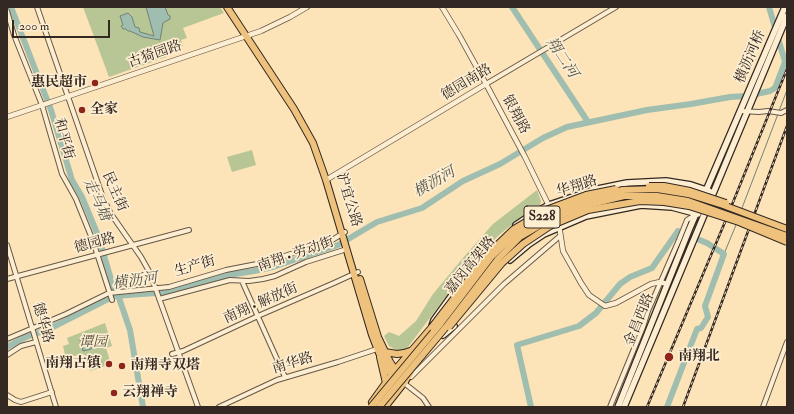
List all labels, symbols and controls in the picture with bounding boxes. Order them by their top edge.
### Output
scale bar [14,12,112,38]
text: 200 m [19,19,49,34]
street label: 横沥河桥 [732,28,770,86]
water label: 翔二河 [541,34,581,82]
street label: 古猗园路 [126,38,184,72]
street label: 德园南路 [439,61,495,105]
place label: 惠民超市 [31,75,87,91]
marker: 惠民超市 [90,78,100,88]
street label: 银翔路 [498,93,532,137]
place label: 全家 [90,102,118,118]
marker: 全家 [77,105,87,115]
street label: 和平街 [49,117,77,161]
water label: 横沥河 [411,164,459,202]
street label: 民主街 [98,169,130,215]
street label: 沪宜公路 [332,171,364,229]
street label: 华翔路 [554,173,600,201]
water label: 走马塘 [78,176,114,224]
road number: S228 [524,206,560,228]
street label: 德园路 [73,230,117,258]
street label: 南翔 • 劳动街 [256,234,336,276]
street label: 嘉闵高架路 [442,234,500,298]
street label: 生产街 [172,253,218,281]
water label: 横沥河 [111,270,159,294]
street label: 南翔 • 解放街 [221,280,301,328]
street label: 金昌西路 [622,291,658,349]
street label: 德华路 [28,300,56,346]
park label: 谭园 [79,335,107,351]
place label: 南翔北 [678,349,720,365]
street label: 南华路 [270,350,316,378]
marker: 南翔北 [663,351,675,363]
place label: 南翔古镇 [45,356,101,372]
place label: 南翔寺双塔 [130,358,200,374]
marker: 南翔古镇 [104,359,114,369]
marker: 南翔寺双塔 [117,361,127,371]
place label: 云翔禅寺 [122,385,178,401]
marker: 云翔禅寺 [109,388,119,398]

